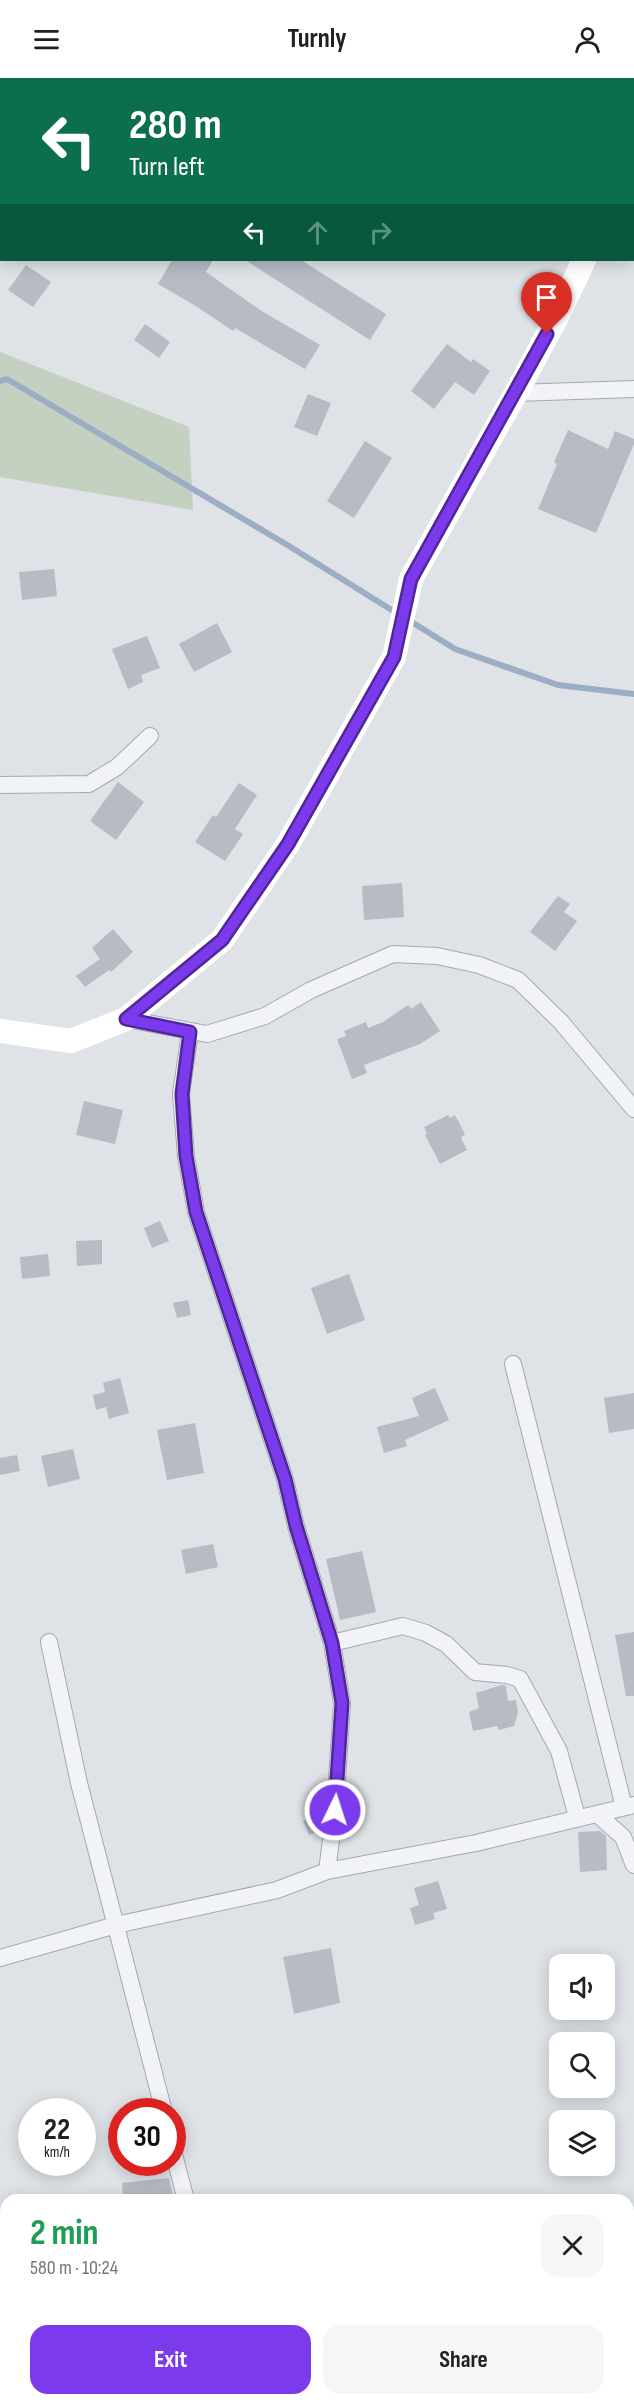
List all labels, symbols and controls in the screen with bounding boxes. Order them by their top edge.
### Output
icon: menu [30,23,63,56]
text: Turnly [287,23,347,55]
icon: person [571,23,604,56]
text: 280 m [129,100,222,151]
icon: left [30,102,108,180]
text: Turn left [129,151,205,183]
icon: left [238,216,271,249]
icon: ahead [301,216,334,249]
icon: right [364,216,397,249]
pin [521,272,572,334]
icon: arrive [530,281,563,314]
position arrow [303,1778,367,1842]
map controls [549,1954,615,2176]
button: sound [549,1954,615,2020]
button: search [549,2032,615,2098]
speed limit sign: 30 [108,2098,186,2176]
button: layers [549,2110,615,2176]
text: 22 [44,2112,70,2148]
text: km/h [44,2143,70,2162]
text: 2 min [30,2212,99,2255]
button: close [541,2214,604,2277]
text: 580 m · 10:24 [30,2256,118,2280]
button: Exit [30,2325,311,2394]
button: Share [323,2325,604,2394]

